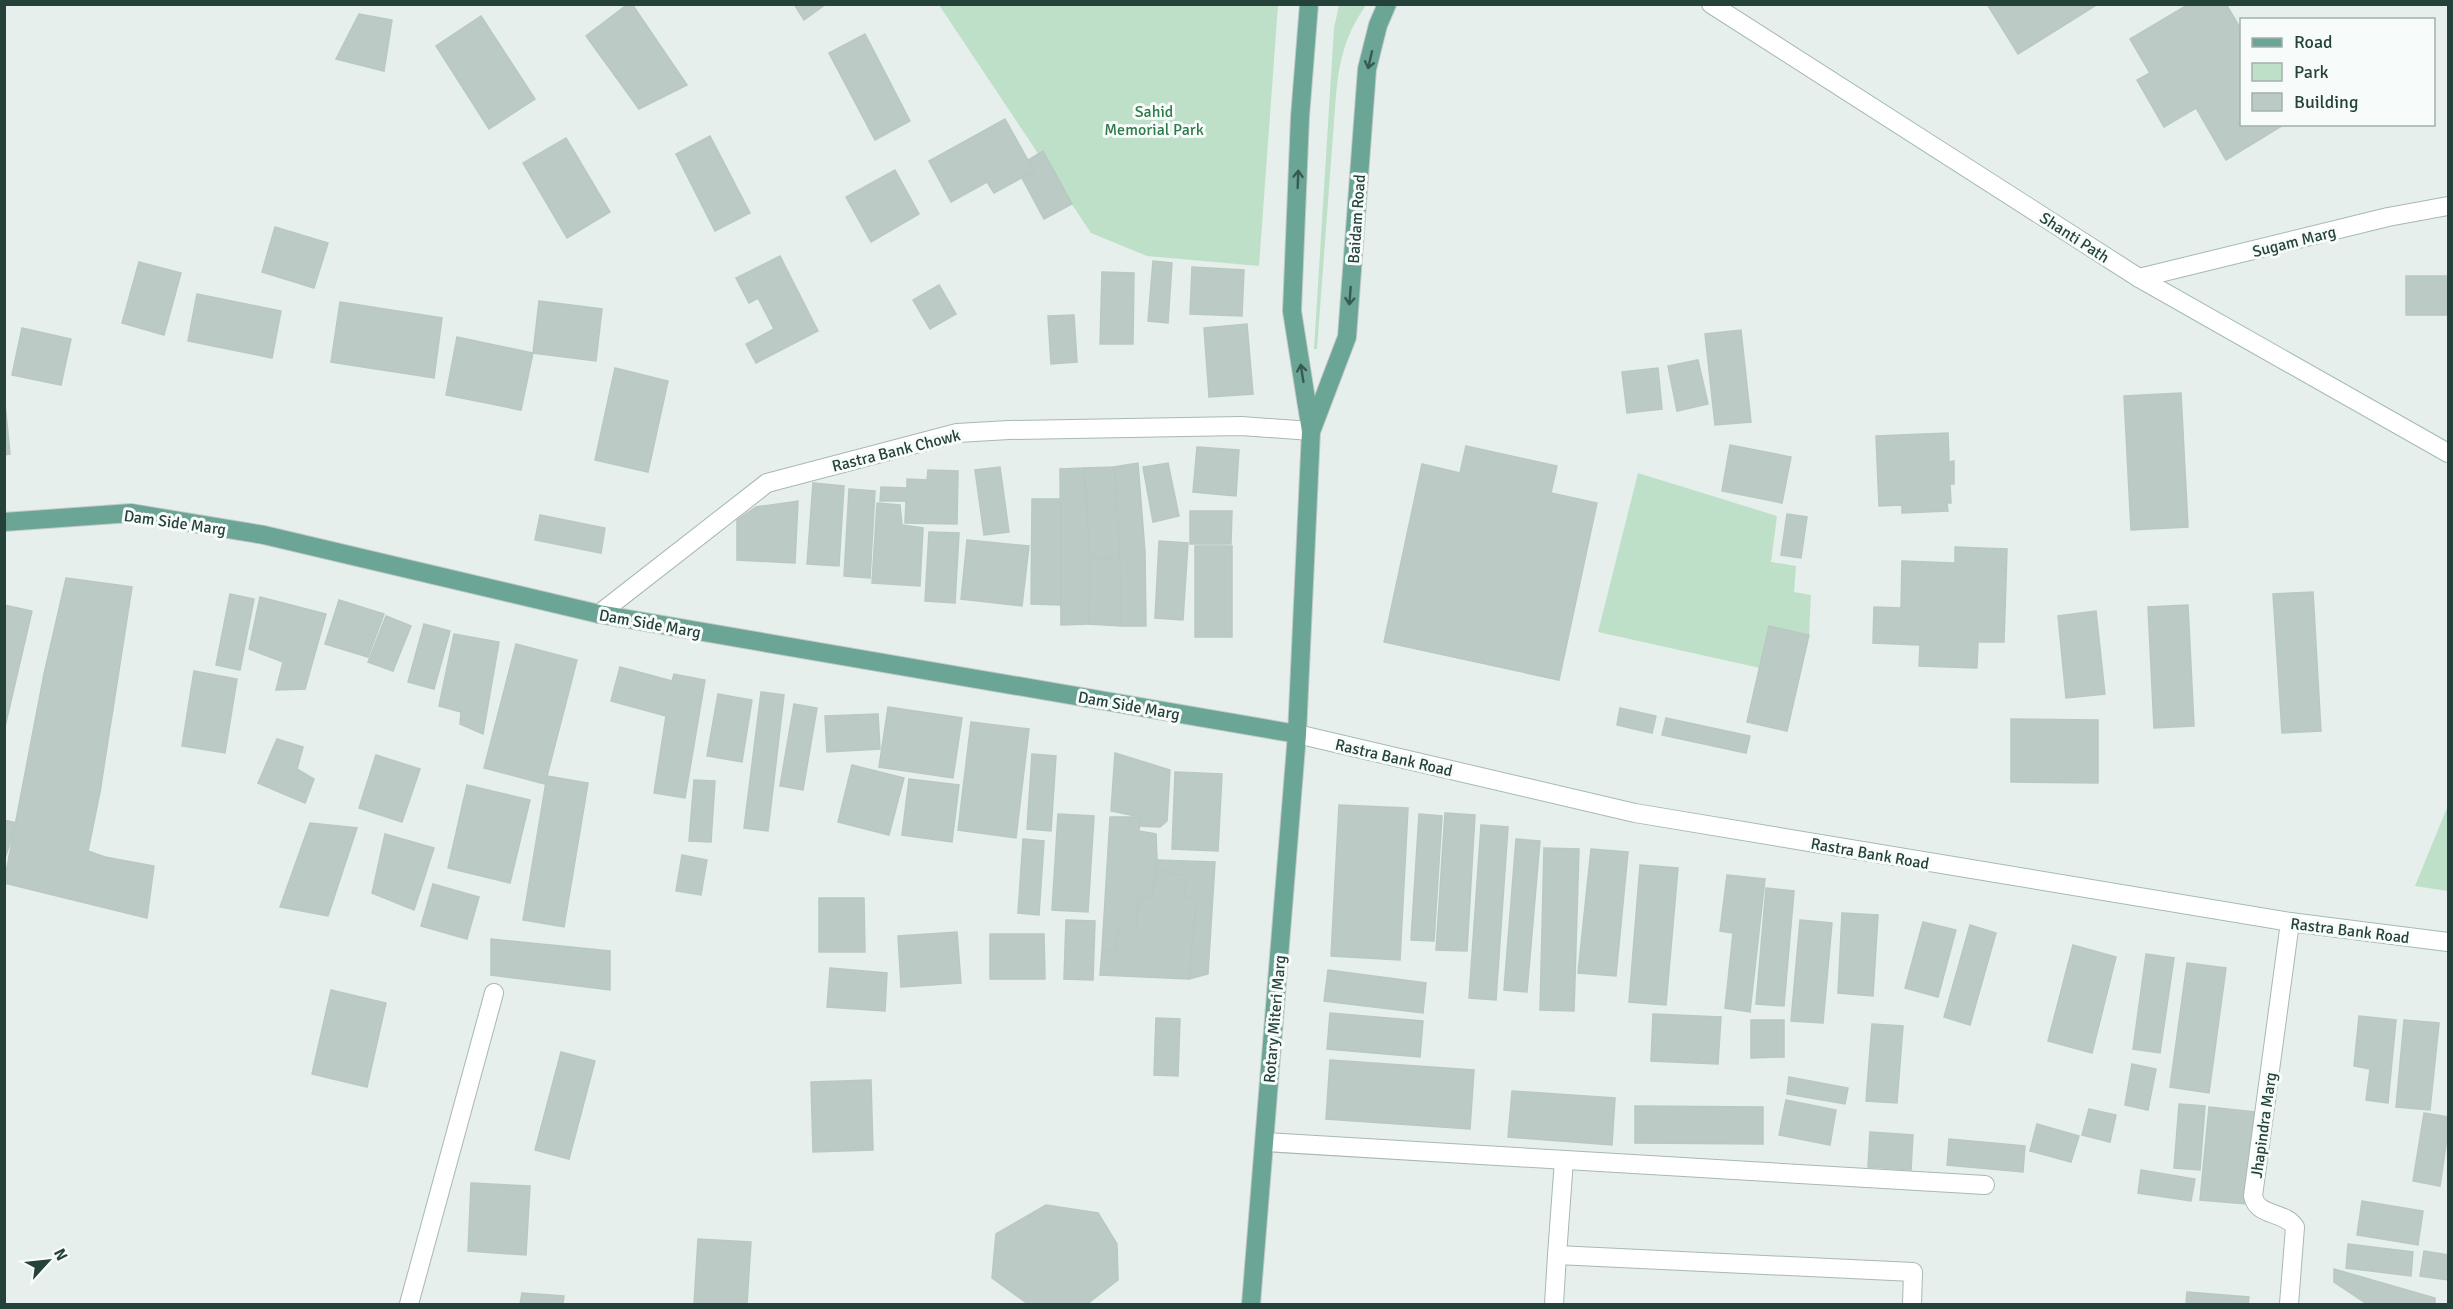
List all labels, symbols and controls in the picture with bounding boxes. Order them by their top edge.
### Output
legend [2240,18,2435,126]
text: Road [2294,31,2333,53]
one-way arrow [1363,50,1375,69]
text: Park [2294,61,2329,83]
text: Building [2294,91,2358,113]
park label: Sahid Memorial Park [1104,102,1204,140]
one-way arrow [1292,170,1303,190]
street label: Baidam Road [1344,174,1370,264]
street label: Shanti Path [2036,208,2113,268]
street label: Sugam Marg [2250,222,2338,262]
one-way arrow [1344,286,1355,306]
one-way arrow [1297,364,1308,384]
street label: Rastra Bank Chowk [830,425,963,477]
street label: Dam Side Marg [122,506,227,540]
street label: Dam Side Marg [597,605,702,643]
street label: Dam Side Marg [1076,687,1181,725]
street label: Rastra Bank Road [1333,735,1454,781]
street label: Rastra Bank Road [1809,834,1931,874]
street label: Rastra Bank Road [2289,914,2411,948]
street label: Rotary Miteri Marg [1259,954,1291,1084]
street label: Jhapindra Marg [2247,1071,2281,1179]
north arrow [18,1231,78,1291]
text: N [49,1245,72,1264]

